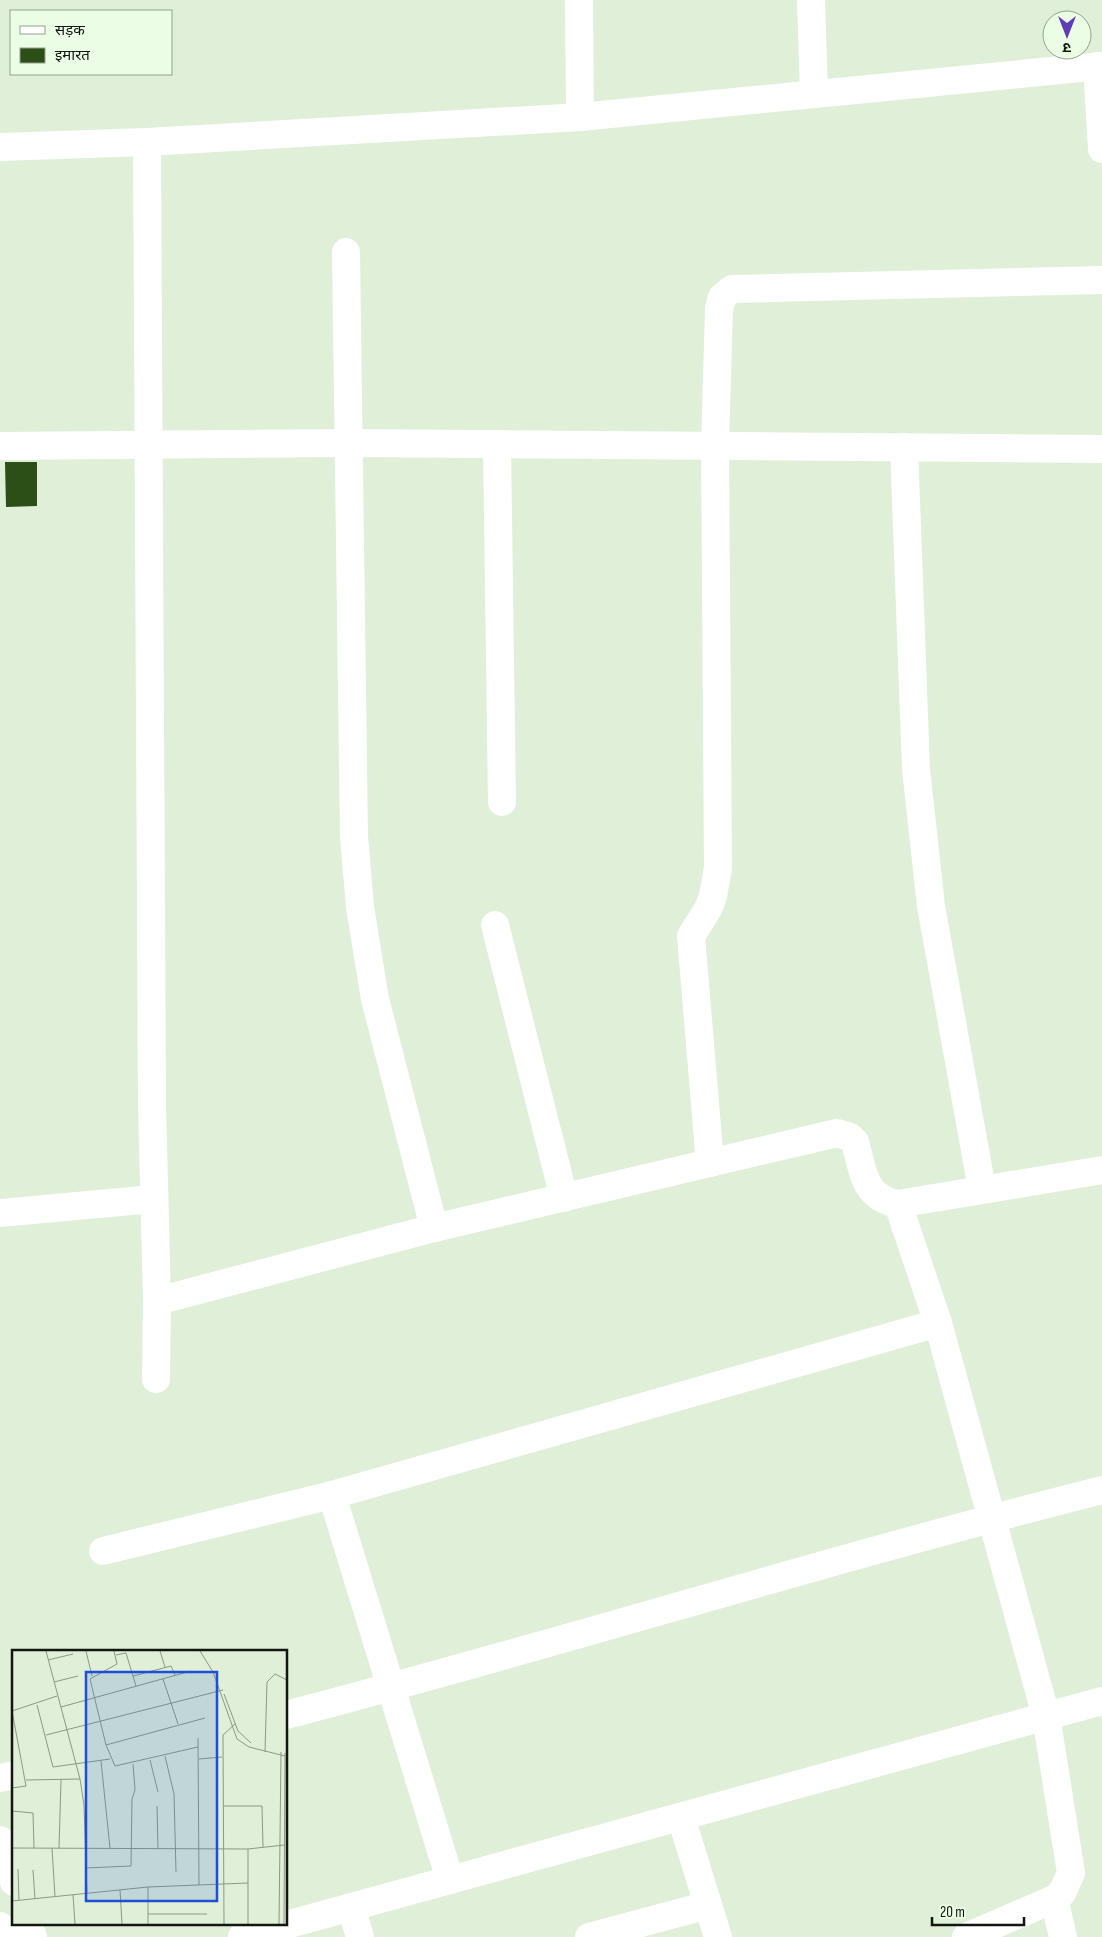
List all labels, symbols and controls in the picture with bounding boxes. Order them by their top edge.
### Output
legend [10,10,172,75]
north arrow [1042,10,1092,60]
text: सड़क [55,21,85,40]
text: उ [1062,39,1071,56]
text: इमारत [55,46,90,65]
inset map [12,1650,288,1924]
scale bar [932,1894,1024,1926]
text: 20 m [940,1903,965,1922]

